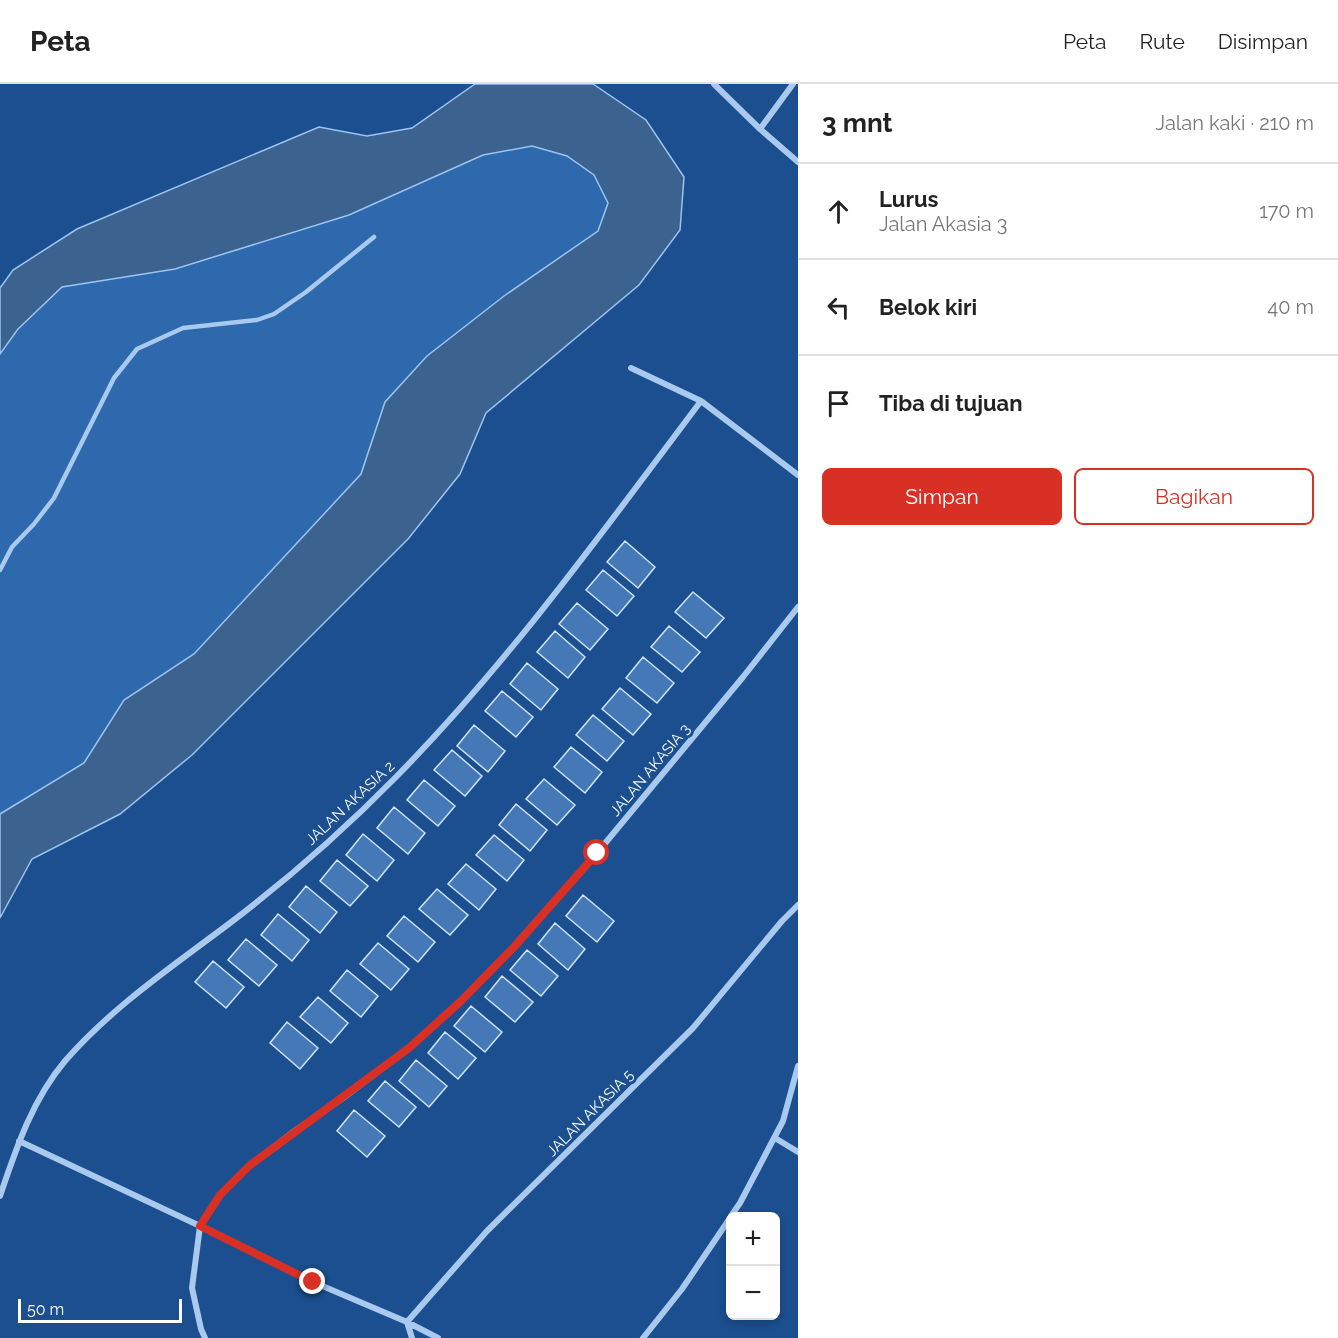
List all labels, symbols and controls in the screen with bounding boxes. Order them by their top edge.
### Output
text: Peta [30,25,91,58]
text: Peta [1063,29,1107,54]
text: Rute [1140,29,1185,54]
text: Disimpan [1218,29,1308,54]
text: 3 mnt [822,108,893,138]
text: Jalan kaki · 210 m [1155,111,1314,135]
text: Lurus [879,186,938,212]
icon: ahead [822,195,855,228]
text: 170 m [1259,199,1314,223]
text: Jalan Akasia 3 [879,212,1008,236]
icon: left [822,291,855,324]
text: Belok kiri [879,294,977,320]
text: 40 m [1267,295,1314,319]
icon: arrive [822,387,855,420]
text: Tiba di tujuan [879,390,1022,416]
button: Simpan [822,468,1062,525]
button: Bagikan [1074,468,1314,525]
street label: JALAN AKASIA 3 [606,720,694,820]
street label: JALAN AKASIA 2 [302,757,398,849]
route start [583,839,609,865]
street label: JALAN AKASIA 5 [543,1066,637,1160]
map controls [726,1212,780,1320]
button: + [726,1212,780,1266]
button: − [726,1266,780,1320]
route end [299,1268,325,1294]
scale bar [18,1296,182,1324]
text: 50 m [27,1300,64,1319]

